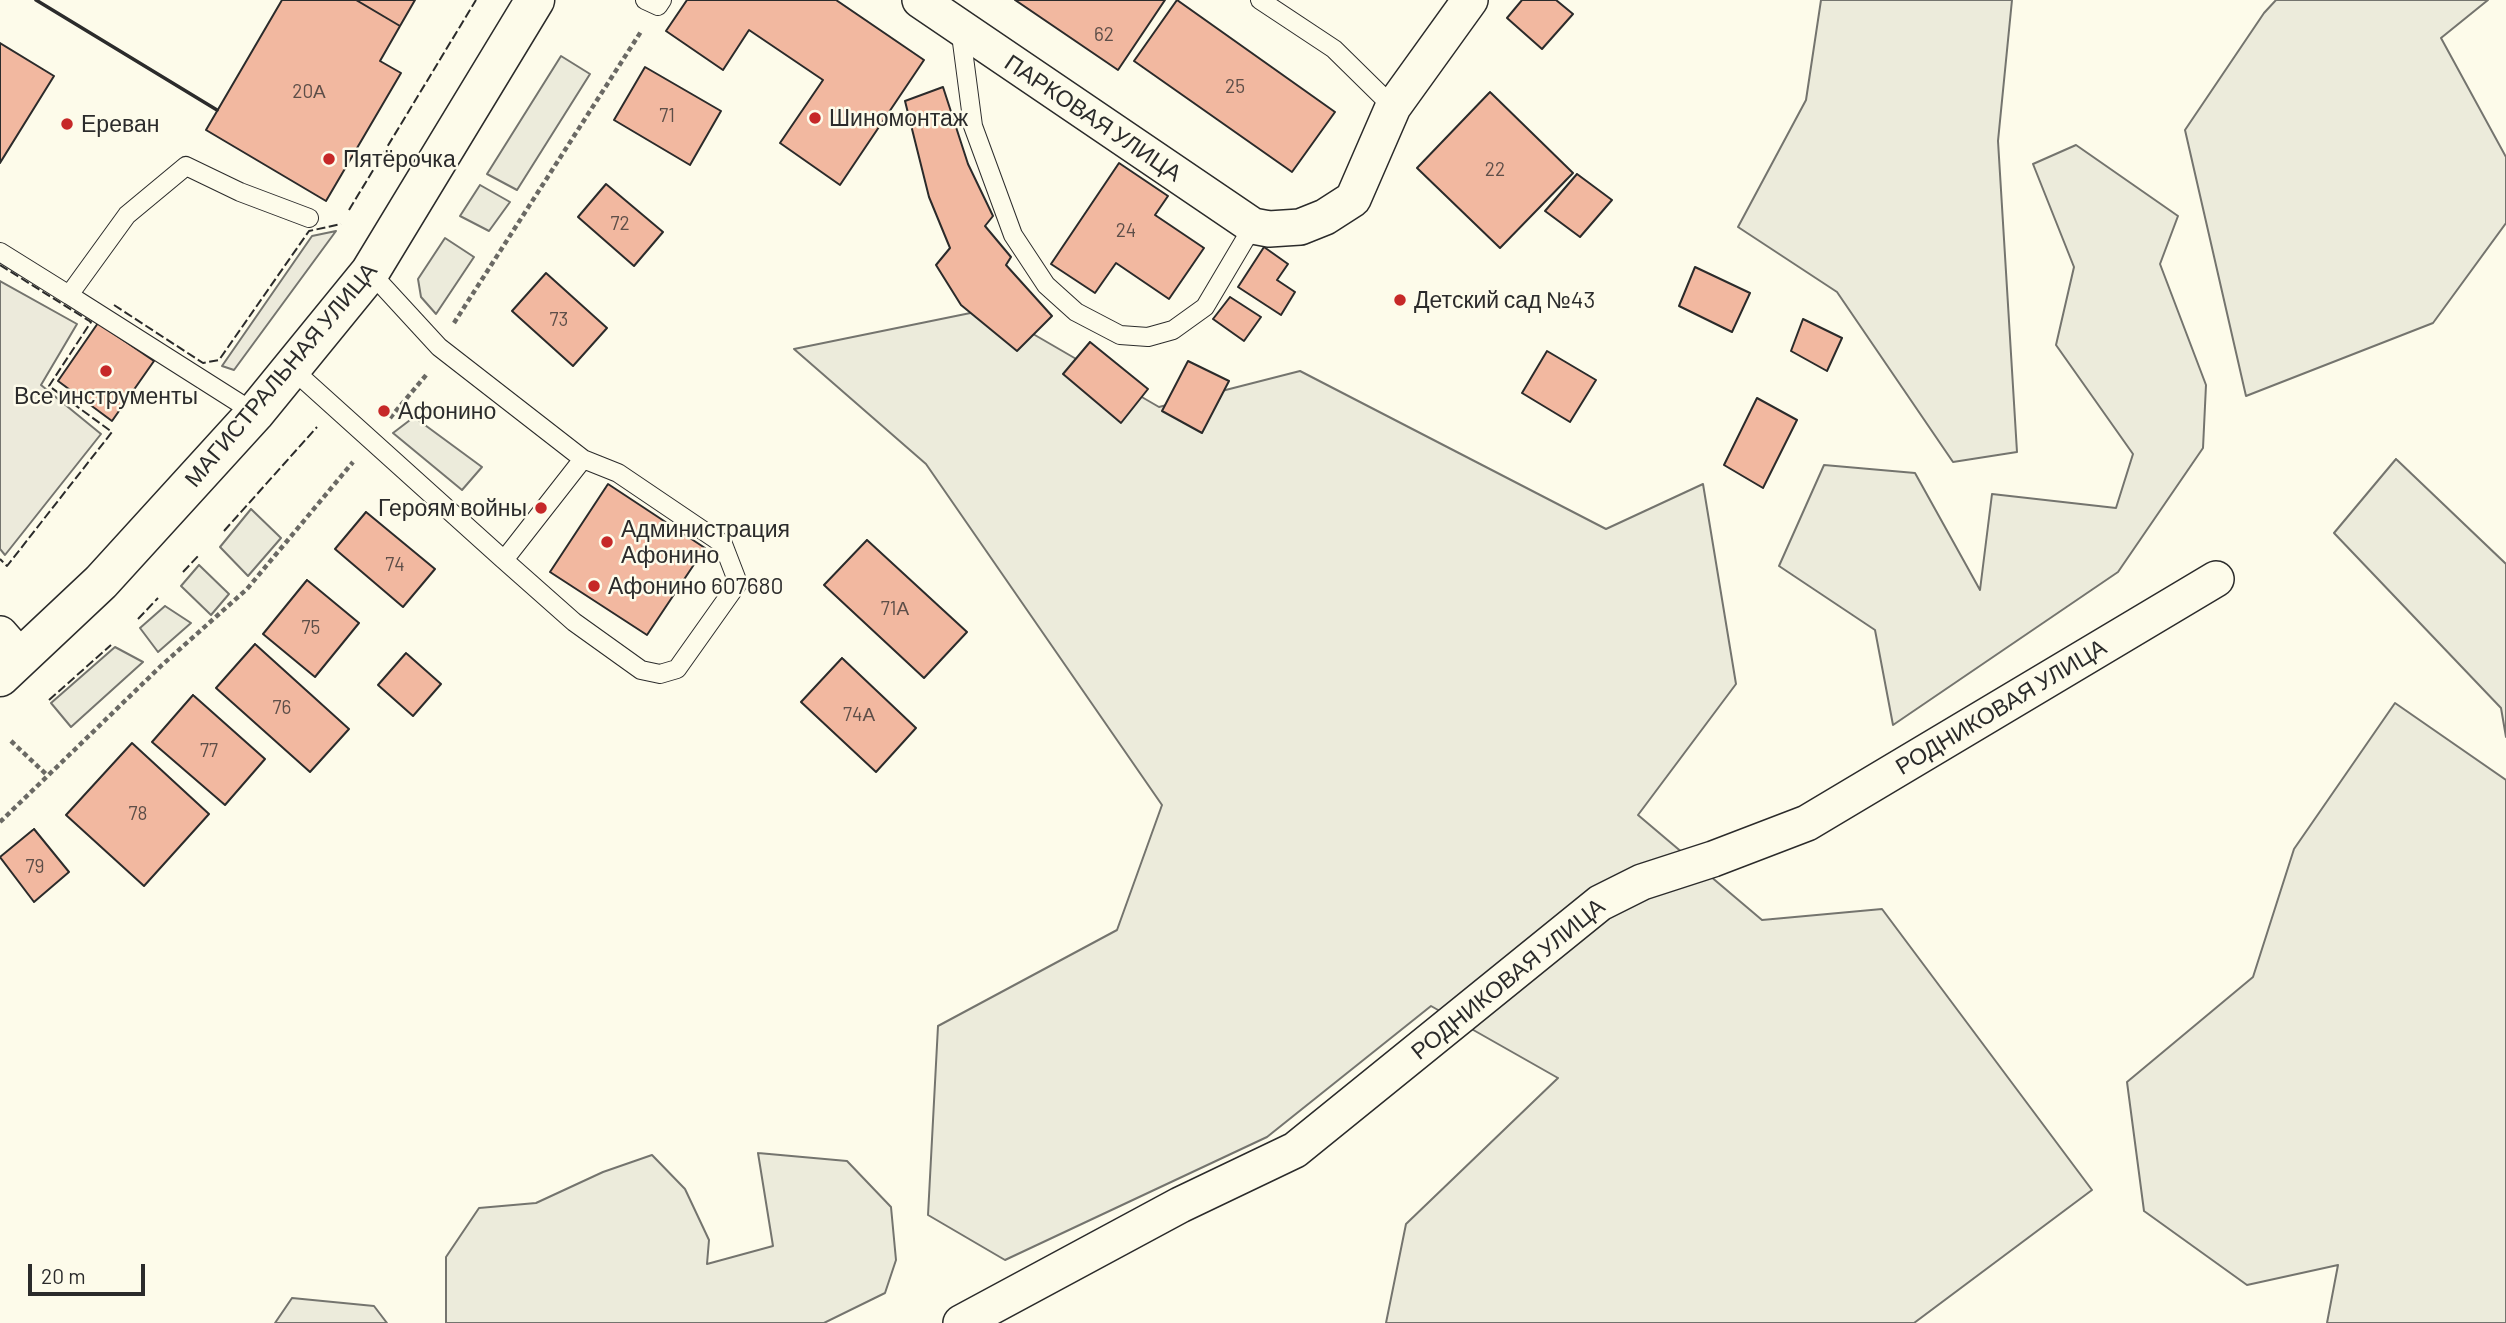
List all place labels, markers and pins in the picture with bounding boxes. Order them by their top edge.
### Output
place label: Шиномонтаж [829,104,968,132]
place label: Ереван [81,110,159,138]
marker: Шиномонтаж [807,110,823,126]
marker: Ереван [59,116,75,132]
place label: Пятёрочка [343,145,456,173]
marker: Пятёрочка [321,151,337,167]
place label: Детский сад №43 [1414,286,1595,314]
marker: Детский сад №43 [1392,292,1408,308]
marker: Все инструменты [98,363,114,379]
place label: Все инструменты [14,382,198,410]
place label: Афонино [398,397,496,425]
marker: Афонино [376,403,392,419]
place label: Героям войны [378,494,527,522]
marker: Героям войны [533,500,549,516]
place label: Администрация Афонино [621,515,790,569]
marker: Администрация Афонино [599,534,615,550]
place label: Афонино 607680 [608,572,783,600]
marker: Афонино 607680 [586,578,602,594]

